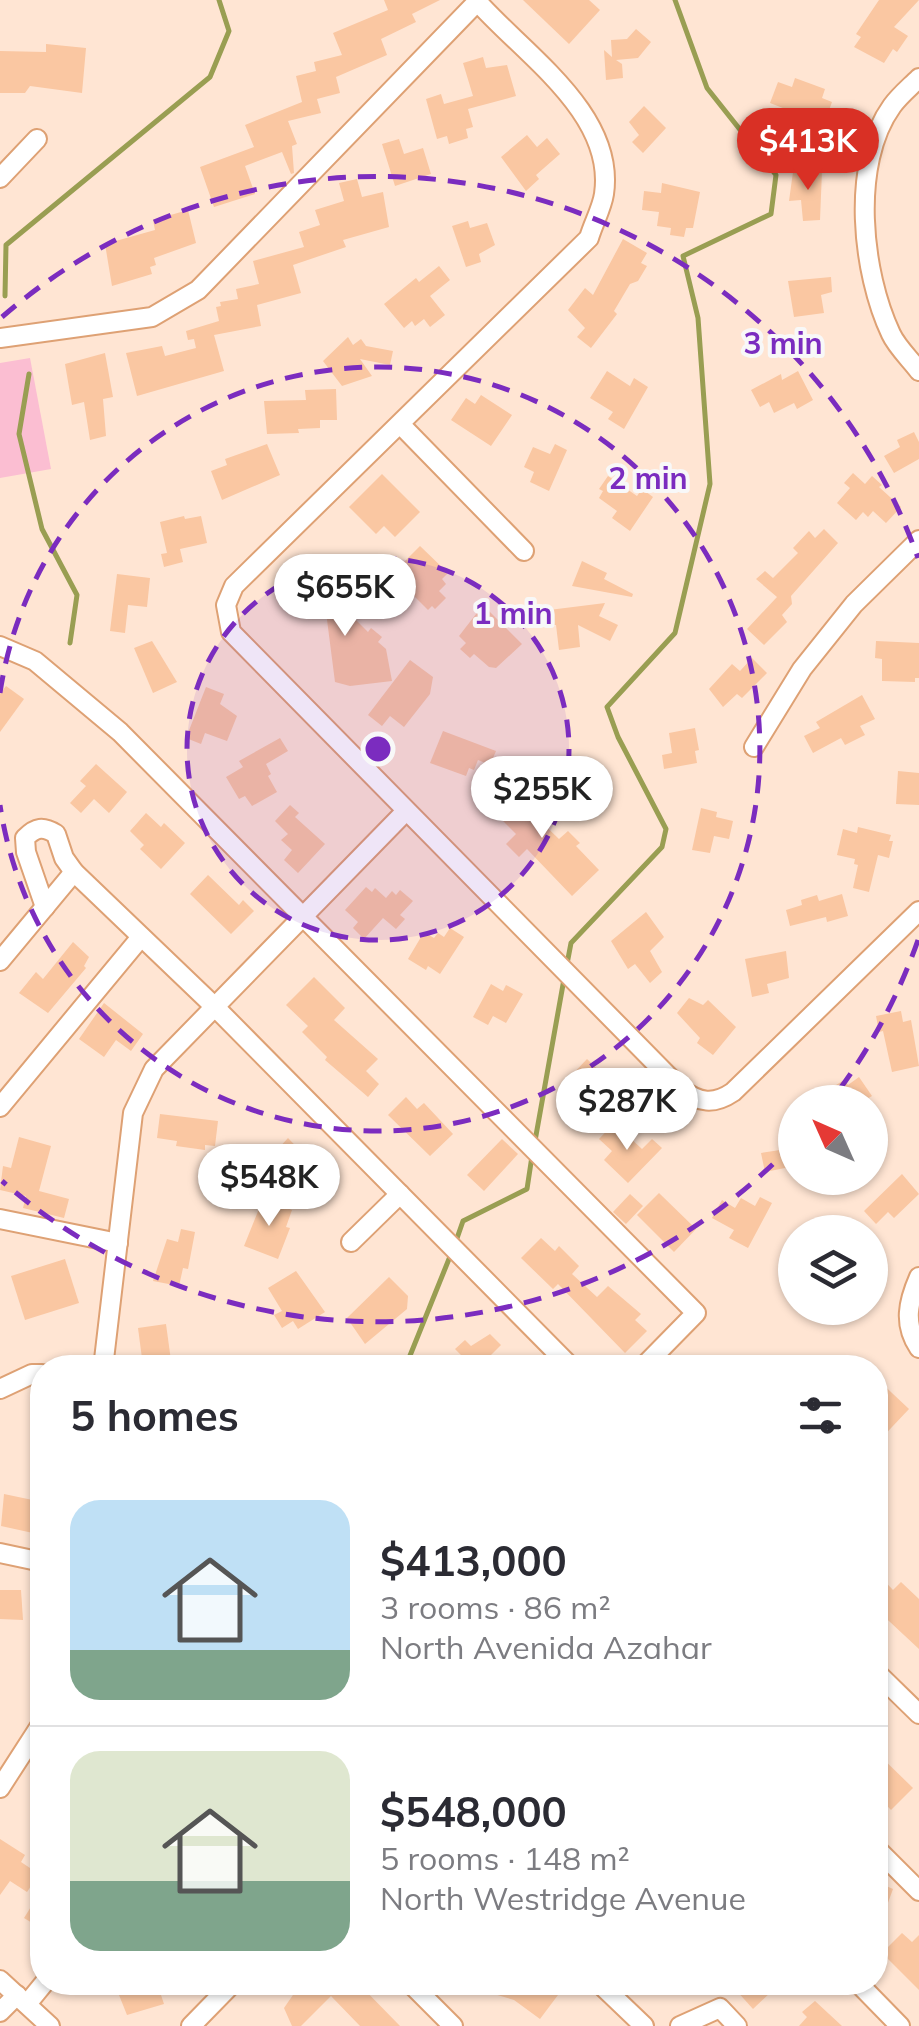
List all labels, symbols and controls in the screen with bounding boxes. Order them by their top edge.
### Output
pin: $413K [738,108,878,193]
text: $413K [759,120,857,160]
text: 3 min [743,324,823,362]
text: 2 min [608,459,688,497]
pin: $655K [275,554,415,639]
text: $655K [296,566,394,606]
text: 1 min [473,594,553,632]
centre of rings [360,731,396,767]
pin: $255K [472,756,612,841]
text: $255K [493,768,591,808]
pin: $287K [557,1068,697,1153]
text: $287K [578,1080,676,1120]
north arrow [778,1085,888,1195]
map controls [778,1085,888,1325]
pin: $548K [199,1144,339,1229]
text: $548K [220,1156,318,1196]
button: layers [778,1215,888,1325]
icon: filters [793,1388,848,1443]
text: 5 homes [70,1389,239,1442]
text: $413,000 [380,1534,567,1587]
icon: home [150,1540,270,1660]
text: 3 rooms · 86 m² [380,1587,611,1627]
text: North Avenida Azahar [380,1627,712,1667]
text: $548,000 [380,1785,567,1838]
icon: home [150,1791,270,1911]
text: 5 rooms · 148 m² [380,1838,630,1878]
text: North Westridge Avenue [380,1878,746,1918]

